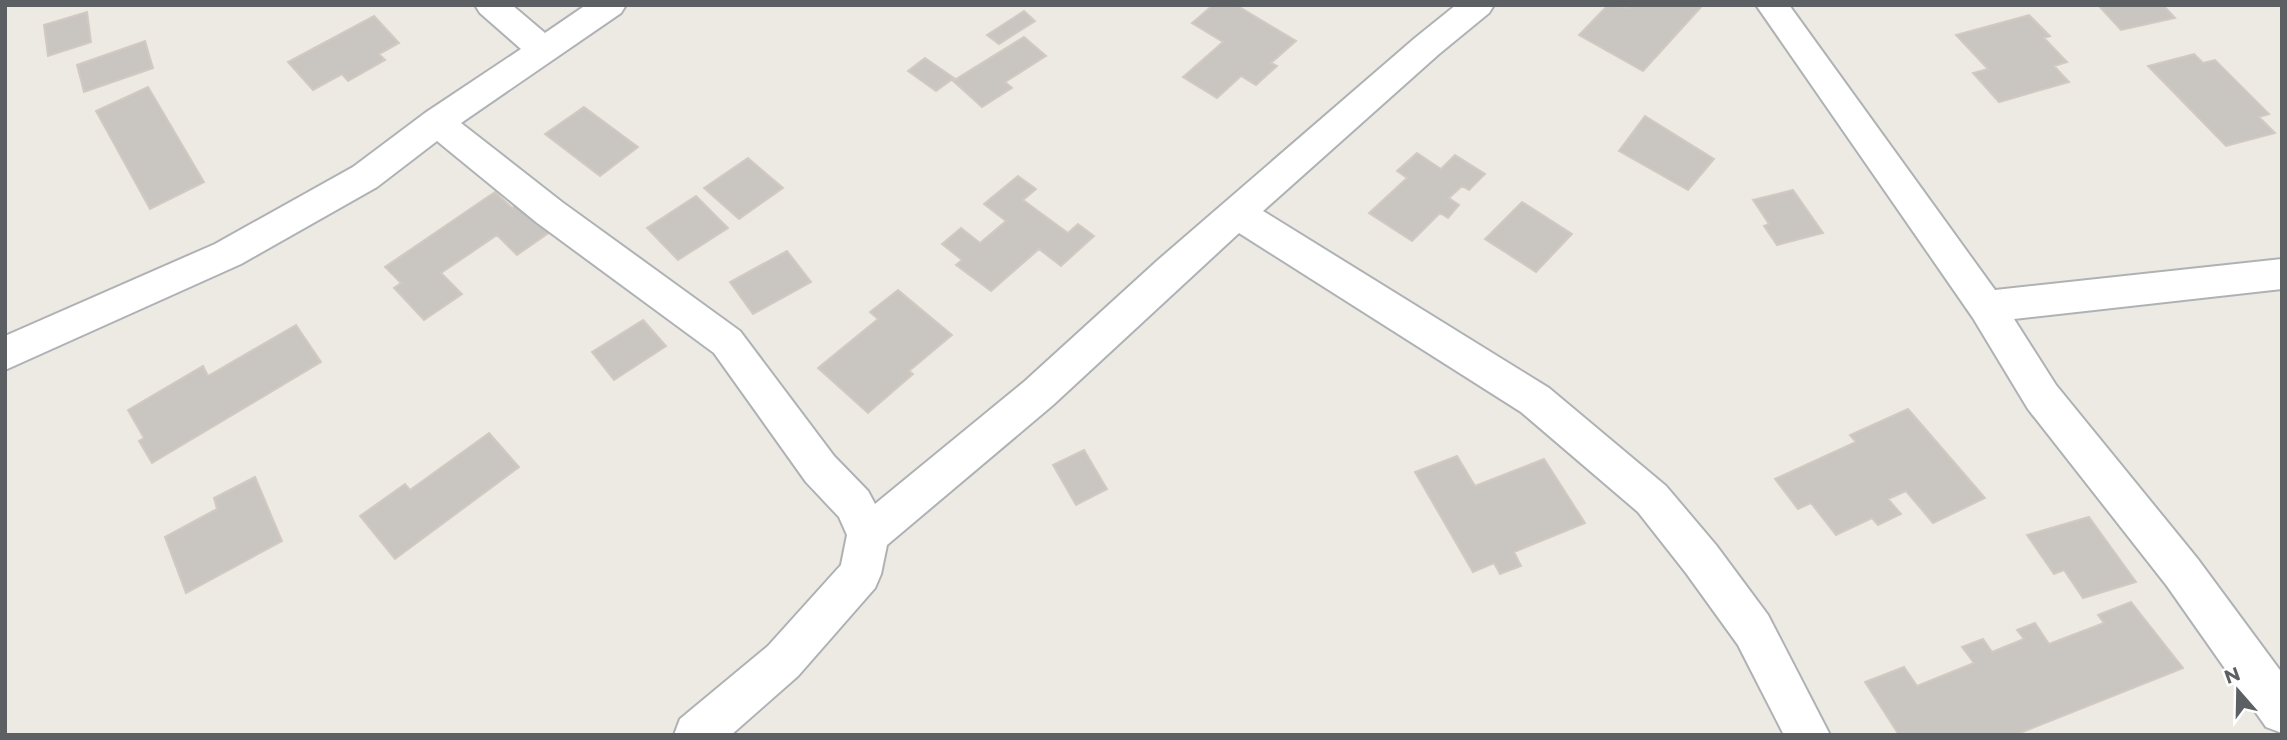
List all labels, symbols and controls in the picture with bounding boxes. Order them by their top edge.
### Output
north arrow [2203,656,2273,726]
text: N [2221,662,2244,689]

